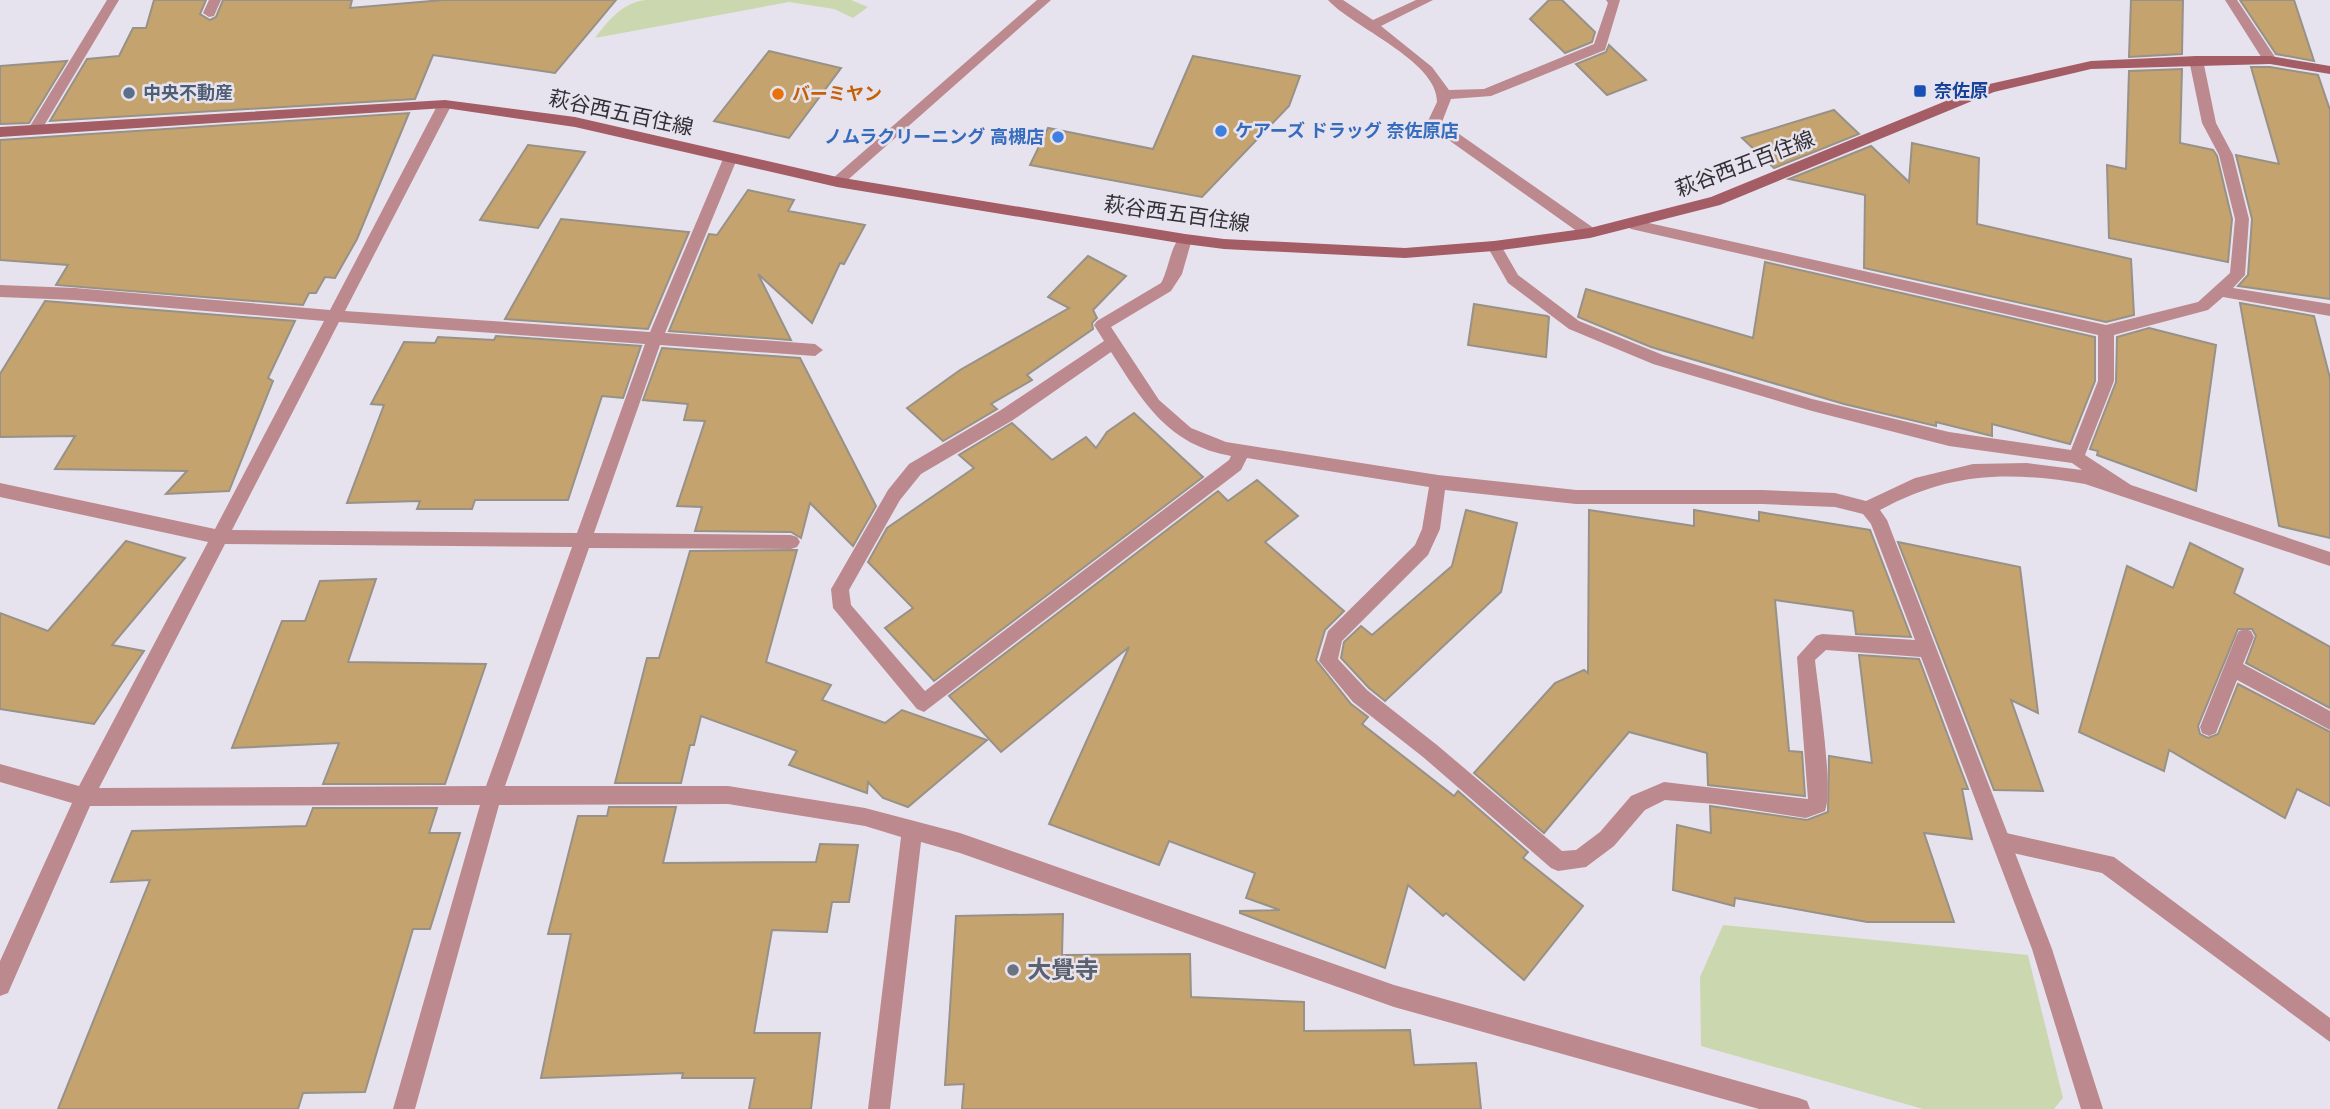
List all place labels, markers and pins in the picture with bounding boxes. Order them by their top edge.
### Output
place label: 奈佐原 [1934,80,1988,102]
place label: 中央不動産 [143,82,233,104]
place label: バーミヤン [792,83,882,105]
marker: 奈佐原 [1912,83,1928,99]
marker: 中央不動産 [121,85,137,101]
marker: バーミヤン [770,86,786,102]
place label: ケアーズ ドラッグ 奈佐原店 [1235,120,1459,142]
marker: ケアーズ ドラッグ 奈佐原店 [1213,123,1229,139]
place label: ノムラクリーニング 高槻店 [824,126,1044,148]
marker: ノムラクリーニング 高槻店 [1050,129,1066,145]
place label: 大覺寺 [1027,955,1099,984]
marker: 大覺寺 [1005,962,1021,978]

